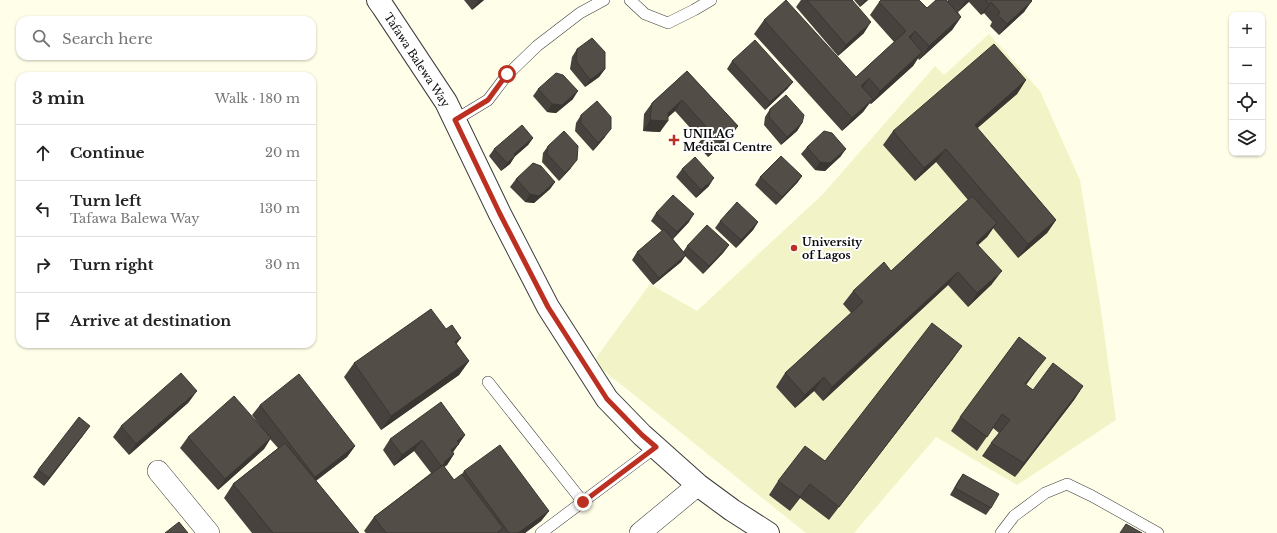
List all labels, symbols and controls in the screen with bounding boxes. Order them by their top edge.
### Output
street label: Tafawa Balewa Way [381,10,453,110]
map controls [1229,12,1265,156]
button: + [1229,12,1265,48]
search box [16,16,316,60]
icon: search [30,27,52,49]
text: Search here [62,29,153,48]
button: − [1229,48,1265,84]
route start [498,65,516,83]
button: locate [1229,84,1265,120]
text: 3 min [32,88,85,109]
text: Walk · 180 m [215,90,300,107]
button: layers [1229,120,1265,156]
place label: UNILAG Medical Centre [683,127,773,154]
marker: UNILAG Medical Centre [668,134,680,146]
icon: ahead [32,142,54,164]
text: Continue [70,143,145,162]
text: 20 m [265,144,300,161]
text: Turn left [70,191,141,210]
icon: left [32,198,54,220]
text: 130 m [259,200,300,217]
text: Tafawa Balewa Way [70,210,200,227]
place label: University of Lagos [802,235,863,262]
marker: University of Lagos [789,243,799,253]
icon: right [32,254,54,276]
text: Turn right [70,255,153,274]
text: 30 m [265,256,300,273]
icon: arrive [32,310,54,332]
text: Arrive at destination [70,311,231,330]
route end [574,493,592,511]

